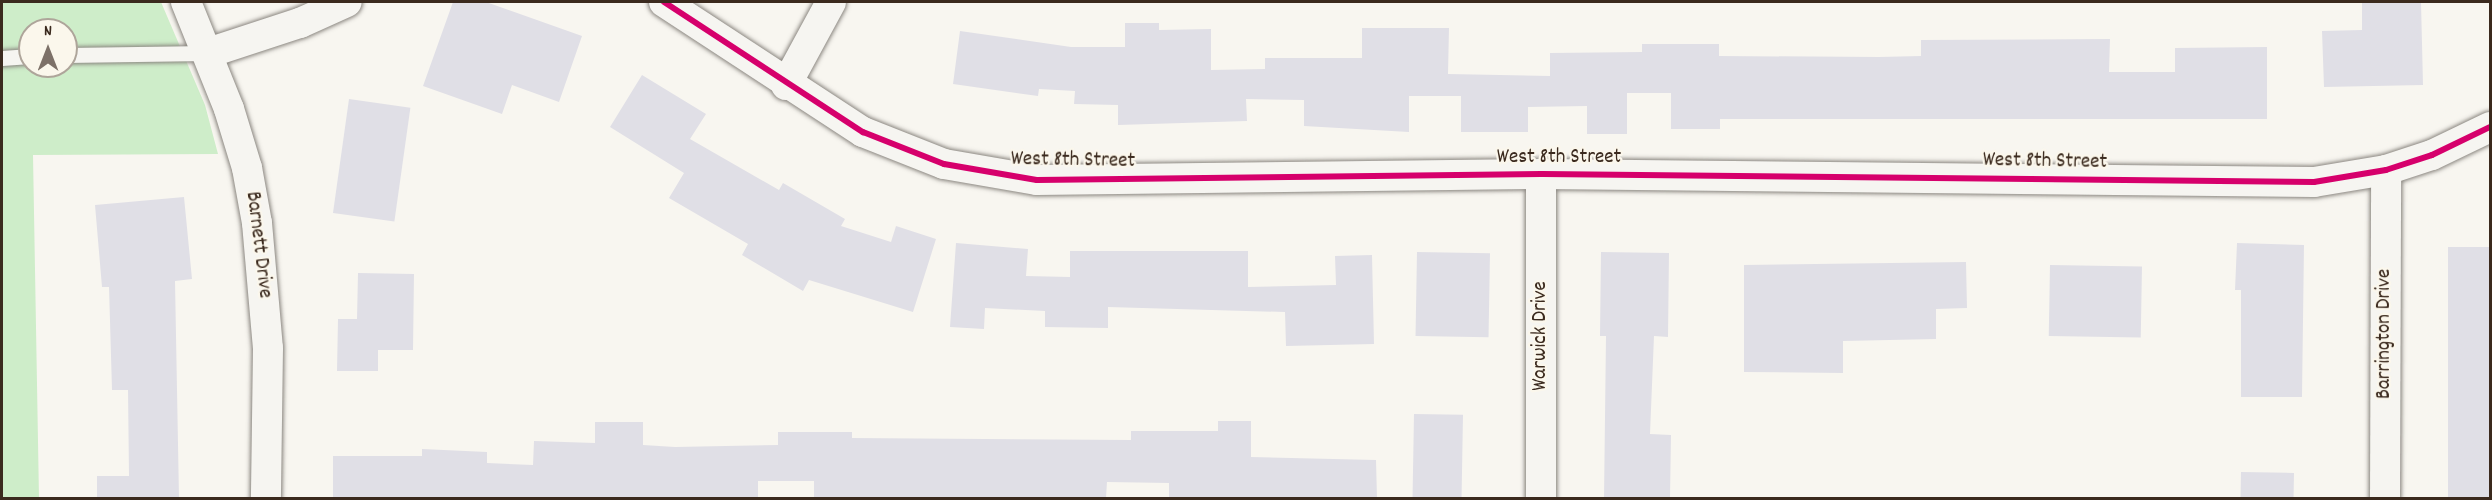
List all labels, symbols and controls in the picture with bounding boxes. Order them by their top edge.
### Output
north arrow [18,18,78,78]
text: N [44,20,52,43]
street label: West 8th Street [1497,145,1621,171]
street label: West 8th Street [1011,147,1135,175]
street label: West 8th Street [1983,148,2107,176]
street label: Barnett Drive [239,190,277,300]
street label: Barrington Drive [2372,269,2398,399]
street label: Warwick Drive [1528,281,1554,391]

